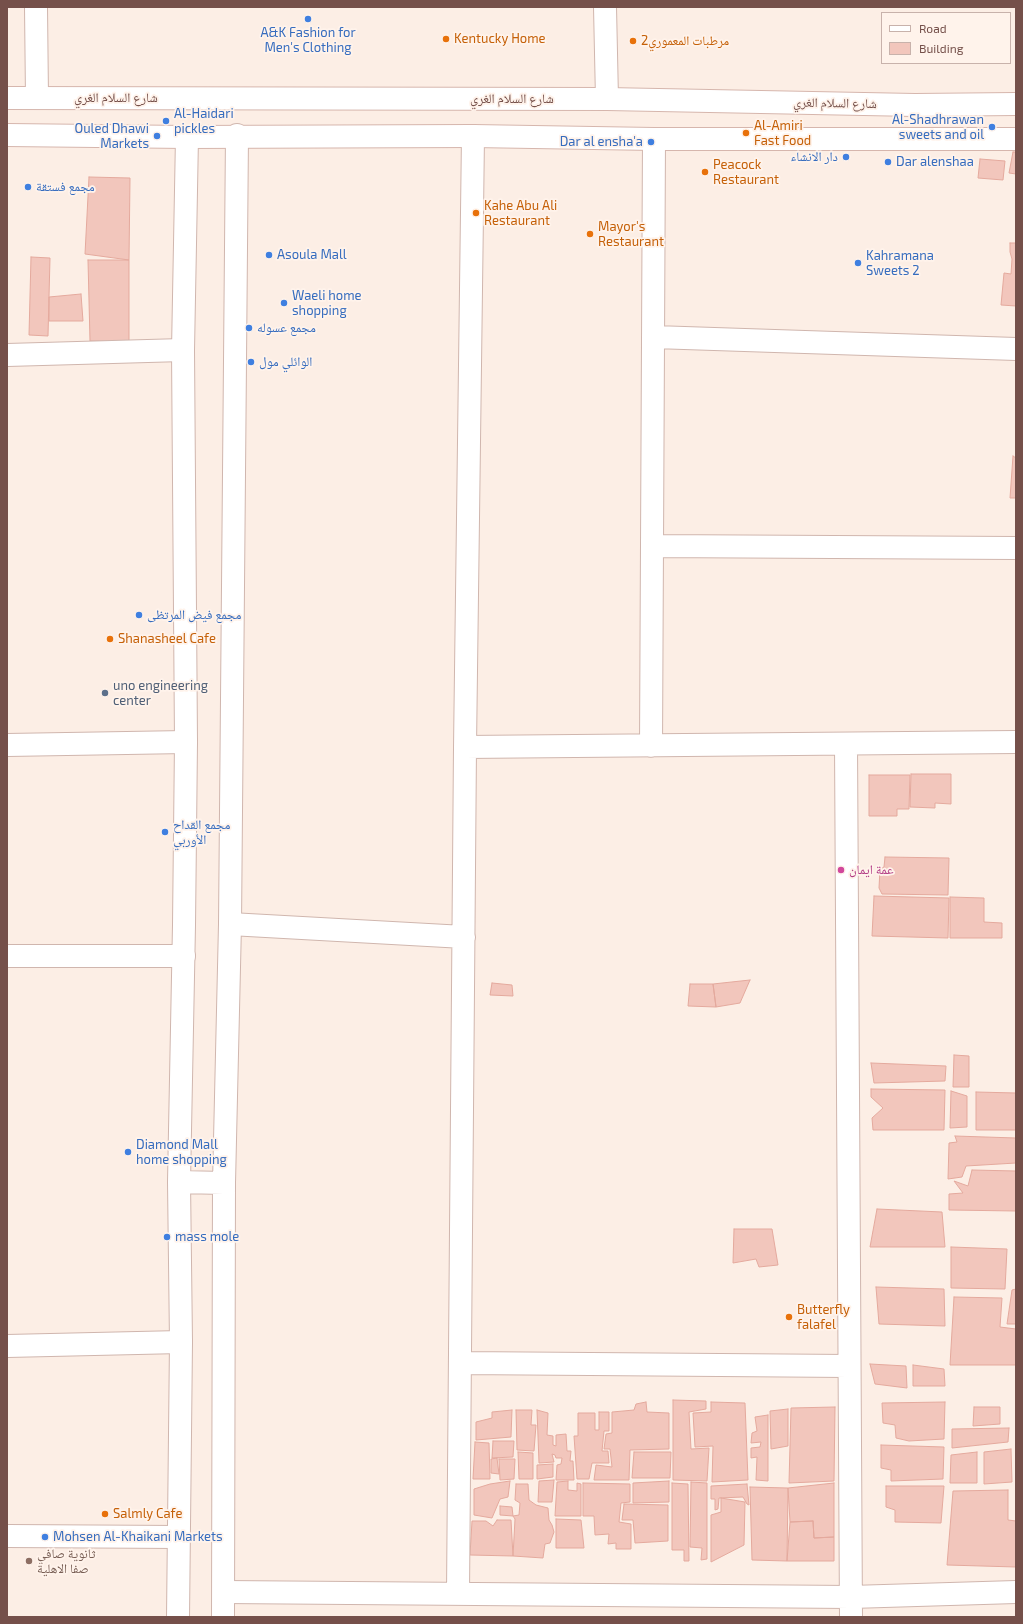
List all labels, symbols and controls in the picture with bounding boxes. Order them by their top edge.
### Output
legend [881,12,1011,64]
marker: A&K Fashion for Men's Clothing [303,14,313,24]
text: Road [919,21,947,35]
place label: A&K Fashion for Men's Clothing [260,25,356,56]
place label: Kentucky Home [454,31,546,47]
place label: مرطبات المعموري2 [641,33,729,49]
marker: Kentucky Home [441,34,451,44]
marker: مرطبات المعموري2 [628,36,638,46]
text: Building [919,41,963,55]
street label: شارع السلام الغري [74,90,158,106]
street label: شارع السلام الغري [470,91,554,107]
street label: شارع السلام الغري [793,94,877,112]
place label: Al-Haidari pickles [174,106,234,137]
place label: Al-Shadhrawan sweets and oil [892,112,984,143]
marker: Al-Haidari pickles [161,116,171,126]
place label: Al-Amiri Fast Food [754,118,811,149]
place label: Ouled Dhawi Markets [74,121,149,152]
marker: Al-Shadhrawan sweets and oil [987,122,997,132]
marker: Al-Amiri Fast Food [741,128,751,138]
marker: Ouled Dhawi Markets [152,131,162,141]
place label: Dar al ensha'a [560,134,643,150]
marker: Dar al ensha'a [646,137,656,147]
place label: دار الانشاء [791,149,838,165]
marker: دار الانشاء [841,152,851,162]
place label: Dar alenshaa [896,154,974,170]
place label: Peacock Restaurant [713,157,779,188]
marker: Dar alenshaa [883,157,893,167]
marker: Peacock Restaurant [700,167,710,177]
place label: مجمع فستقة [36,179,95,195]
marker: مجمع فستقة [23,182,33,192]
place label: Kahe Abu Ali Restaurant [484,198,557,229]
marker: Kahe Abu Ali Restaurant [471,208,481,218]
place label: Mayor's Restaurant [598,219,664,250]
marker: Mayor's Restaurant [585,229,595,239]
place label: Asoula Mall [277,247,347,263]
place label: Kahramana Sweets 2 [866,248,934,279]
marker: Asoula Mall [264,250,274,260]
marker: Kahramana Sweets 2 [853,258,863,268]
place label: Waeli home shopping [292,288,362,319]
marker: Waeli home shopping [279,298,289,308]
place label: مجمع عسوله [257,320,316,336]
marker: مجمع عسوله [244,323,254,333]
place label: الوائلي مول [259,354,312,370]
marker: الوائلي مول [246,357,256,367]
place label: مجمع فيض المرتظى [147,607,241,623]
marker: مجمع فيض المرتظى [134,610,144,620]
place label: Shanasheel Cafe [118,631,216,647]
marker: Shanasheel Cafe [105,634,115,644]
place label: uno engineering center [113,678,208,709]
marker: uno engineering center [100,688,110,698]
place label: مجمع القداح الأوربي [173,817,230,848]
marker: مجمع القداح الأوربي [160,827,170,837]
place label: عمة ايمان [849,862,894,878]
marker: عمة ايمان [836,865,846,875]
place label: Diamond Mall home shopping [136,1137,227,1168]
marker: Diamond Mall home shopping [123,1147,133,1157]
place label: mass mole [175,1229,239,1245]
marker: mass mole [162,1232,172,1242]
place label: Butterfly falafel [797,1302,850,1333]
marker: Butterfly falafel [784,1312,794,1322]
place label: Salmly Cafe [113,1506,182,1522]
marker: Salmly Cafe [100,1509,110,1519]
place label: Mohsen Al-Khaikani Markets [53,1529,223,1545]
marker: Mohsen Al-Khaikani Markets [40,1532,50,1542]
place label: ثانوية صافي صفا الاهلية [37,1546,96,1577]
marker: ثانوية صافي صفا الاهلية [24,1556,34,1566]

